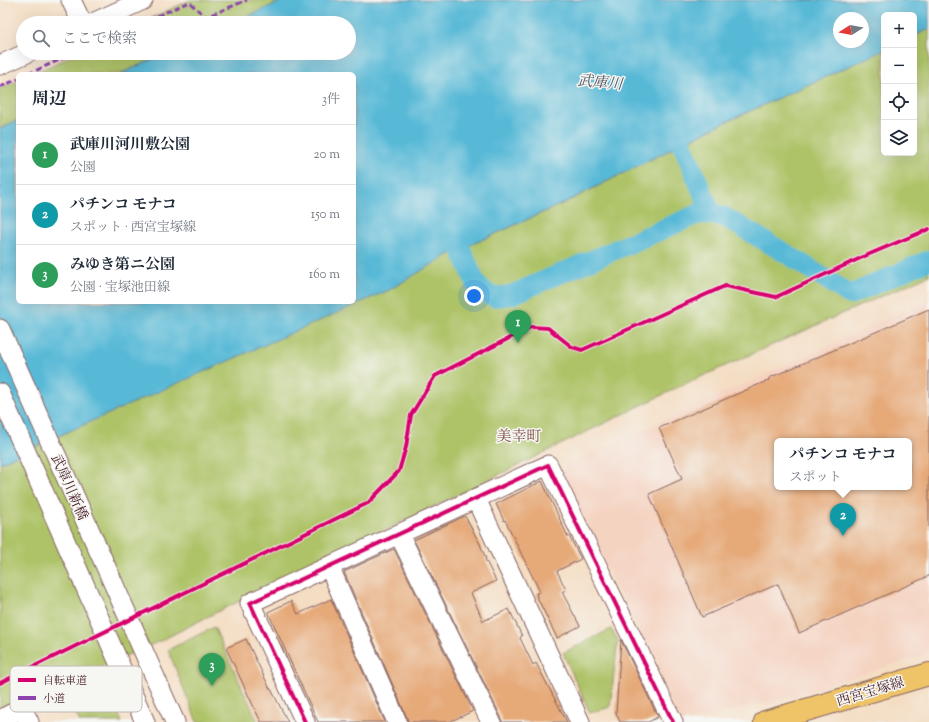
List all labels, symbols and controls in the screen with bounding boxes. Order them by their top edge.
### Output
north arrow [833,12,869,48]
map controls [881,12,917,156]
button: + [881,12,917,48]
search box [16,16,356,60]
icon: search [30,27,52,49]
text: ここで検索 [62,29,137,50]
button: − [881,48,917,84]
water label: 武庫川 [577,71,625,96]
button: locate [881,84,917,120]
text: 周辺 [32,88,66,112]
text: 3件 [322,91,340,109]
button: layers [881,120,917,156]
text: 武庫川河川敷公園 [70,135,190,156]
text: 1 [43,146,47,164]
text: 20 m [314,146,340,164]
text: 公園 [70,159,96,177]
text: パチンコ モナコ [70,195,177,216]
text: 2 [42,206,48,224]
text: 150 m [311,206,340,224]
text: スポット · 西宮宝塚線 [70,219,196,237]
text: みゆき第ニ公園 [70,255,175,276]
text: 3 [42,266,48,284]
text: 160 m [309,266,340,284]
text: 公園 · 宝塚池田線 [70,279,170,297]
your location [464,286,484,306]
pin: 1 [505,310,531,343]
district label: 美幸町 [496,427,542,448]
popup [774,438,912,490]
text: パチンコ モナコ [790,445,896,466]
street label: 武庫川新橋 [45,452,92,524]
text: スポット [790,469,842,487]
pin: 2 [830,503,856,536]
pin: 3 [199,653,225,686]
legend [10,666,142,712]
text: 自転車道 [43,673,87,689]
street label: 西宮宝塚線 [834,673,907,713]
text: 小道 [43,691,65,707]

